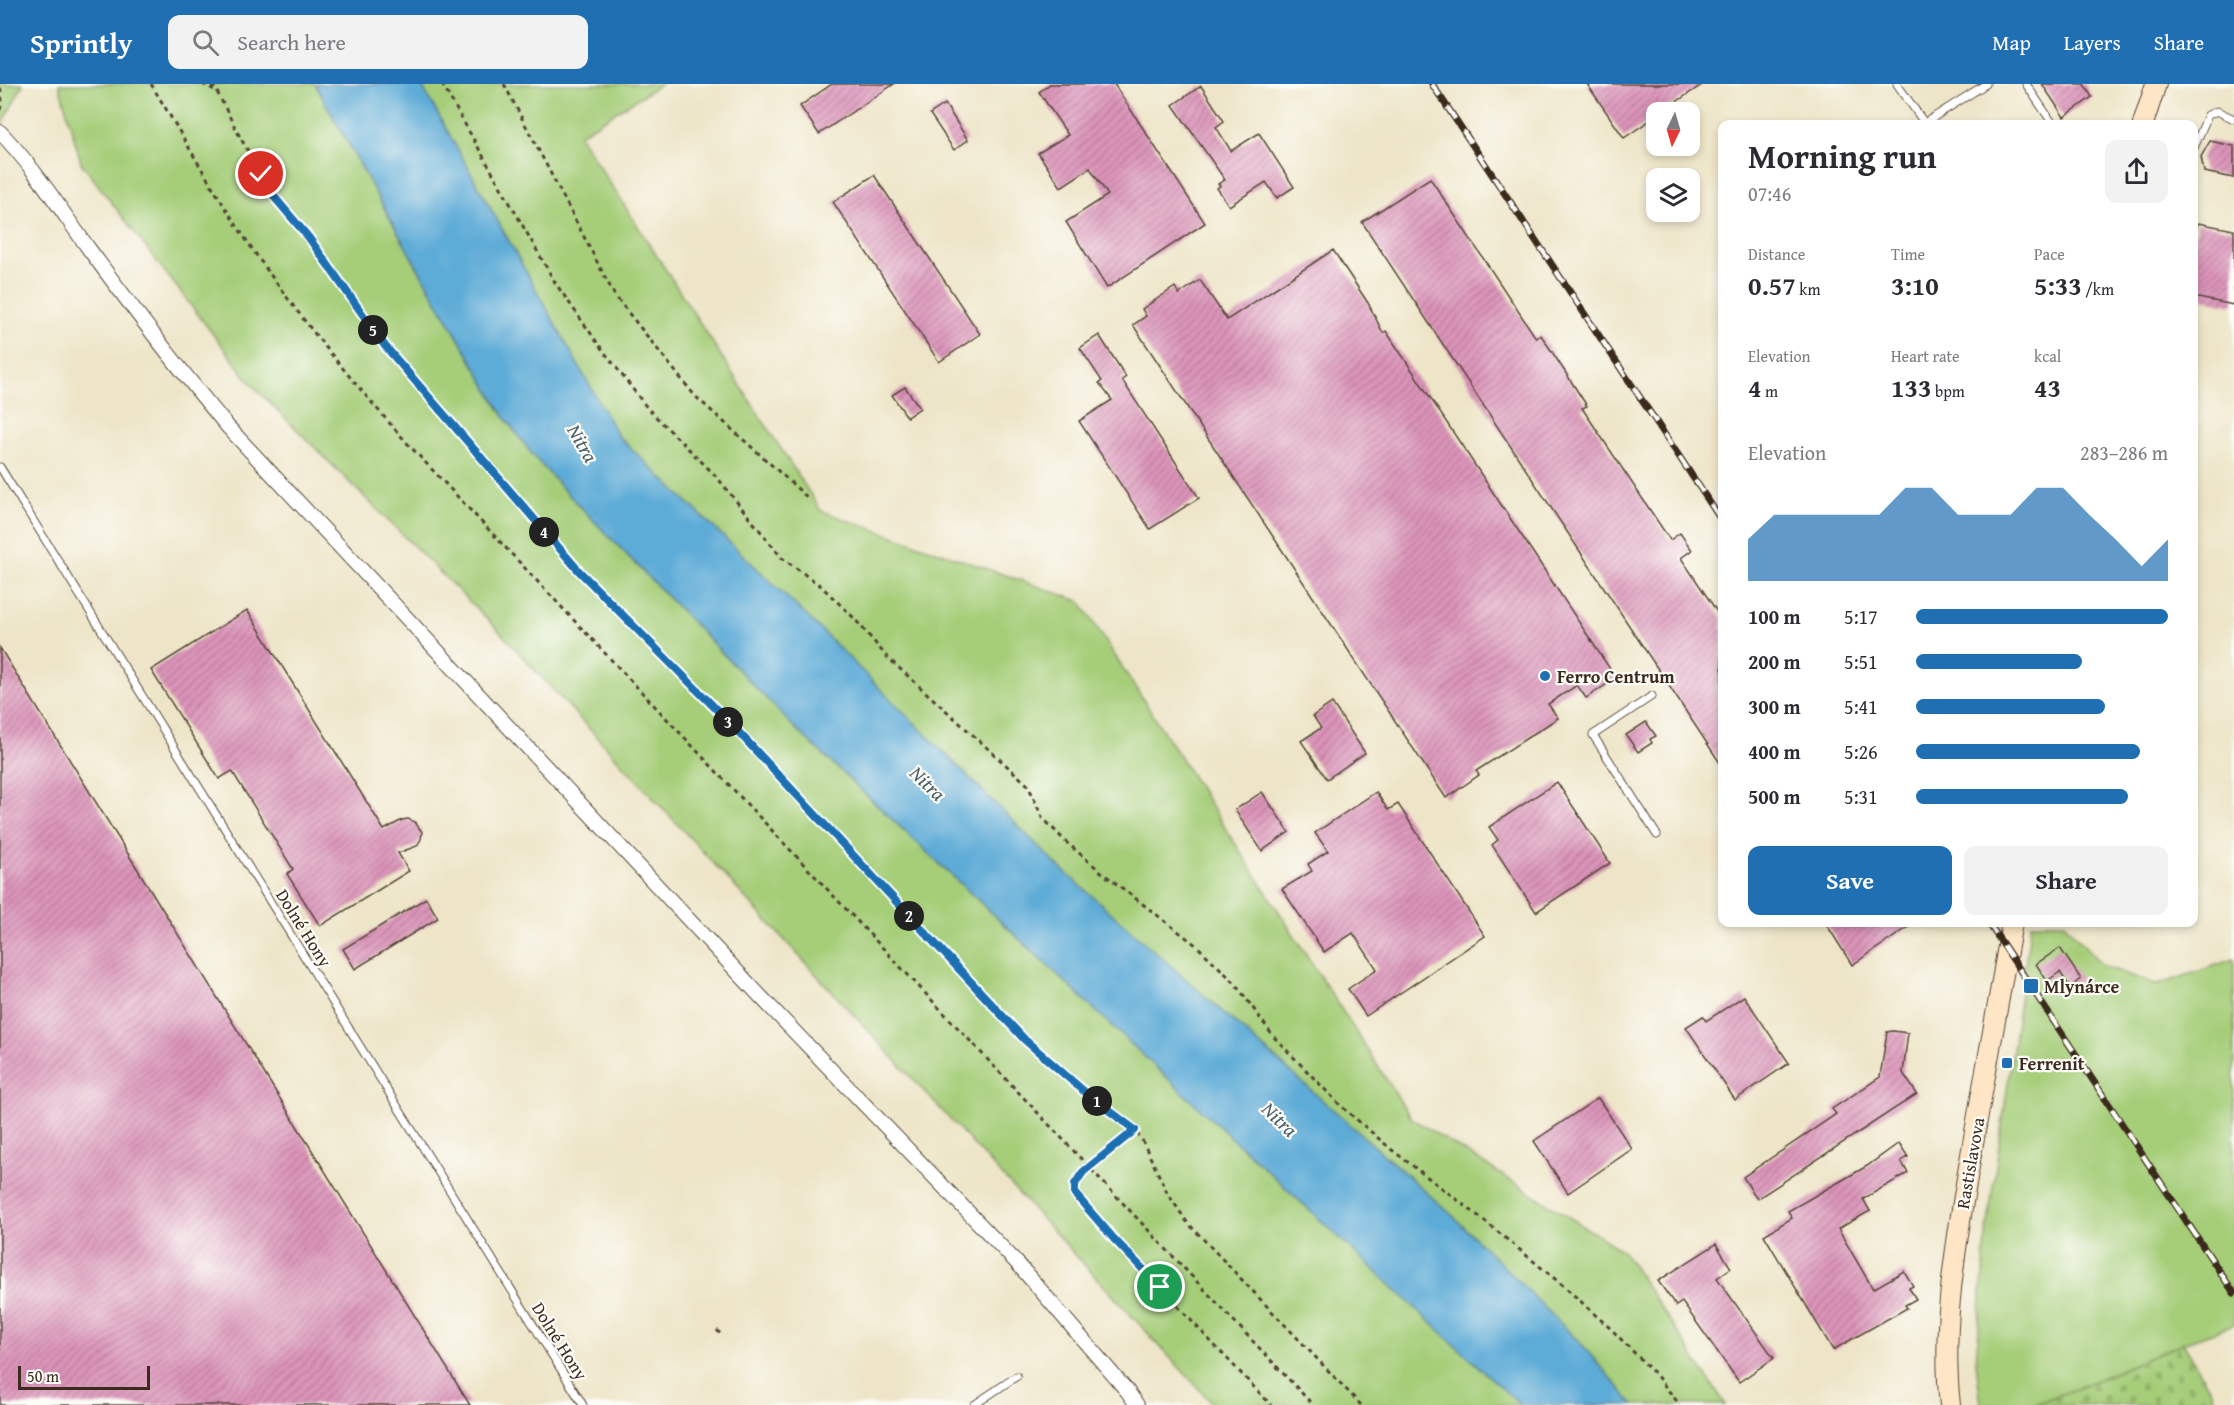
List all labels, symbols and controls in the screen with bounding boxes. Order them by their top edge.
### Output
search box [168,15,588,69]
text: Sprintly [30,22,132,63]
icon: search [189,26,222,59]
text: Search here [237,26,346,58]
text: Map [1992,27,2031,58]
text: Layers [2064,27,2121,58]
text: Share [2154,27,2204,58]
north arrow [1646,102,1700,156]
map controls [1646,102,1700,222]
text: Morning run [1748,132,1937,180]
button: share [2105,140,2168,203]
pin [235,148,286,199]
icon: check [244,157,277,190]
button: layers [1646,168,1700,222]
text: 07:46 [1748,179,1791,208]
text: Distance [1748,242,1805,266]
text: Time [1891,242,1925,266]
text: Pace [2034,242,2065,266]
text: 0.57 [1748,266,1796,305]
text: 3:10 [1891,266,1939,305]
text: 5:33 [2034,266,2082,305]
text: km [1796,277,1820,301]
text: /km [2082,277,2114,301]
pin: 5 [358,315,388,345]
text: 5 [369,318,377,342]
text: Elevation [1748,344,1811,368]
text: Heart rate [1891,344,1960,368]
text: kcal [2034,344,2061,368]
text: 4 [1748,368,1761,407]
text: 133 [1891,368,1931,407]
text: 43 [2034,368,2061,407]
text: m [1761,379,1778,403]
text: bpm [1931,379,1965,403]
water label: Nitra [560,418,606,468]
text: Elevation [1748,438,1826,467]
text: 283–286 m [2080,438,2168,467]
pin: 4 [529,517,559,547]
text: 4 [540,520,548,544]
text: 100 m [1748,602,1801,631]
text: 5:17 [1844,602,1878,631]
text: 200 m [1748,647,1801,676]
text: 5:51 [1844,647,1878,676]
place label: Ferro Centrum [1557,663,1675,690]
marker: Ferro Centrum [1538,669,1552,683]
text: 300 m [1748,692,1801,721]
text: 5:41 [1844,692,1878,721]
pin: 3 [713,707,743,737]
text: 3 [724,710,732,734]
text: 400 m [1748,737,1801,766]
text: 5:26 [1844,737,1878,766]
water label: Nitra [903,758,953,808]
text: 500 m [1748,782,1801,811]
text: 5:31 [1844,782,1878,811]
button: Save [1748,846,1952,915]
button: Share [1964,846,2168,915]
street label: Dolné Hony [269,884,339,972]
pin: 2 [894,901,924,931]
text: 2 [905,904,913,928]
place label: Mlynárce [2044,973,2119,1000]
marker: Mlynárce [2022,977,2040,995]
place label: Ferrenit [2019,1050,2085,1077]
marker: Ferrenit [2000,1056,2014,1070]
pin: 1 [1082,1086,1112,1116]
text: 1 [1093,1089,1101,1113]
water label: Nitra [1255,1094,1305,1144]
street label: Rastislavova [1949,1115,1991,1211]
pin [1134,1261,1185,1312]
icon: arrive [1143,1270,1176,1303]
street label: Dolné Hony [525,1297,595,1385]
scale bar [18,1363,150,1390]
text: 50 m [27,1364,59,1388]

